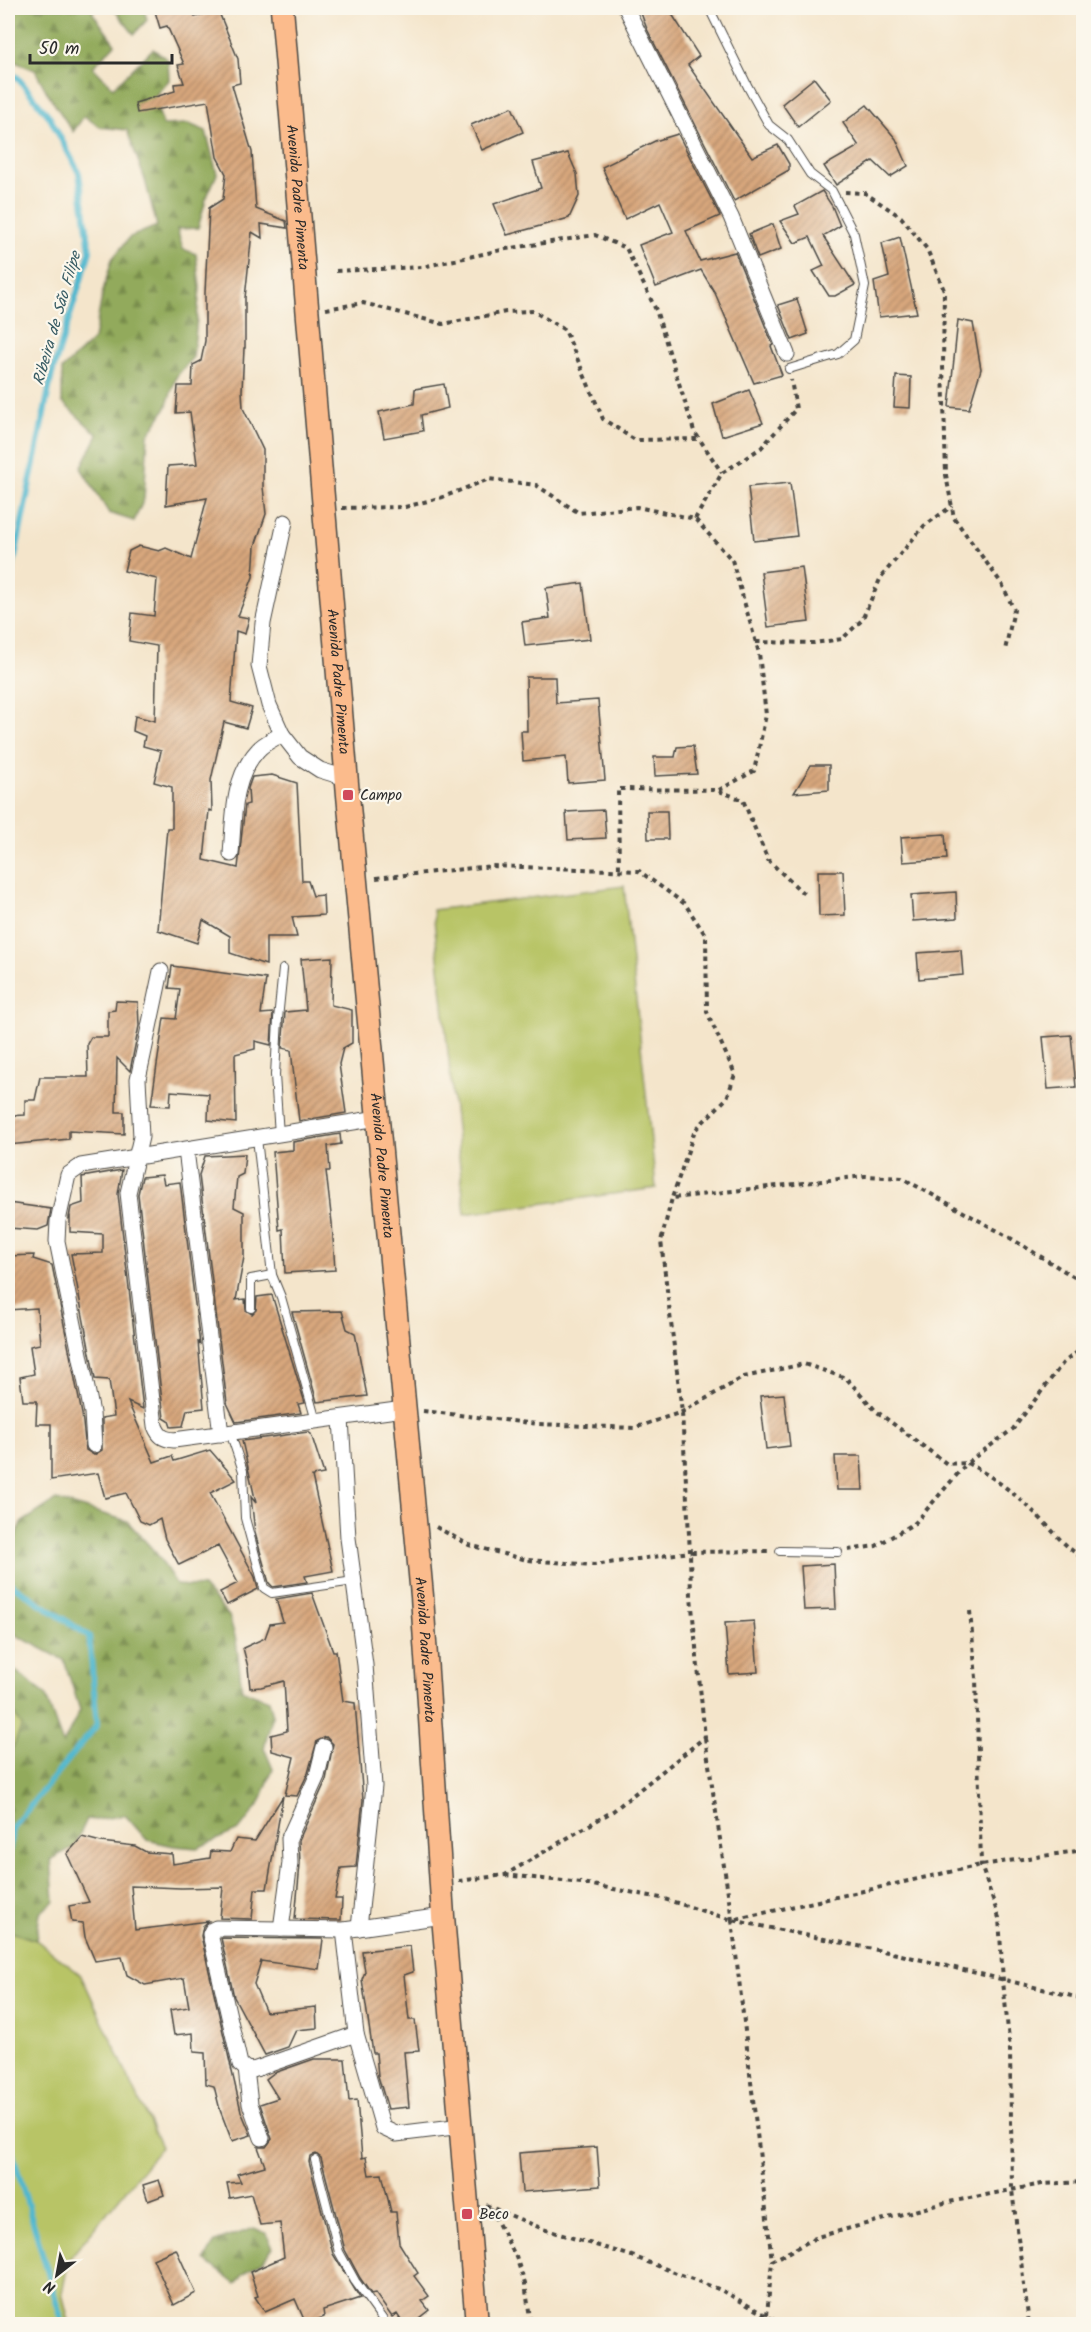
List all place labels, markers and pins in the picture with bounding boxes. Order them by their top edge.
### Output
place label: Campo [360,784,402,808]
marker: Campo [341,788,355,802]
place label: Beco [479,2203,509,2227]
marker: Beco [460,2207,474,2221]

